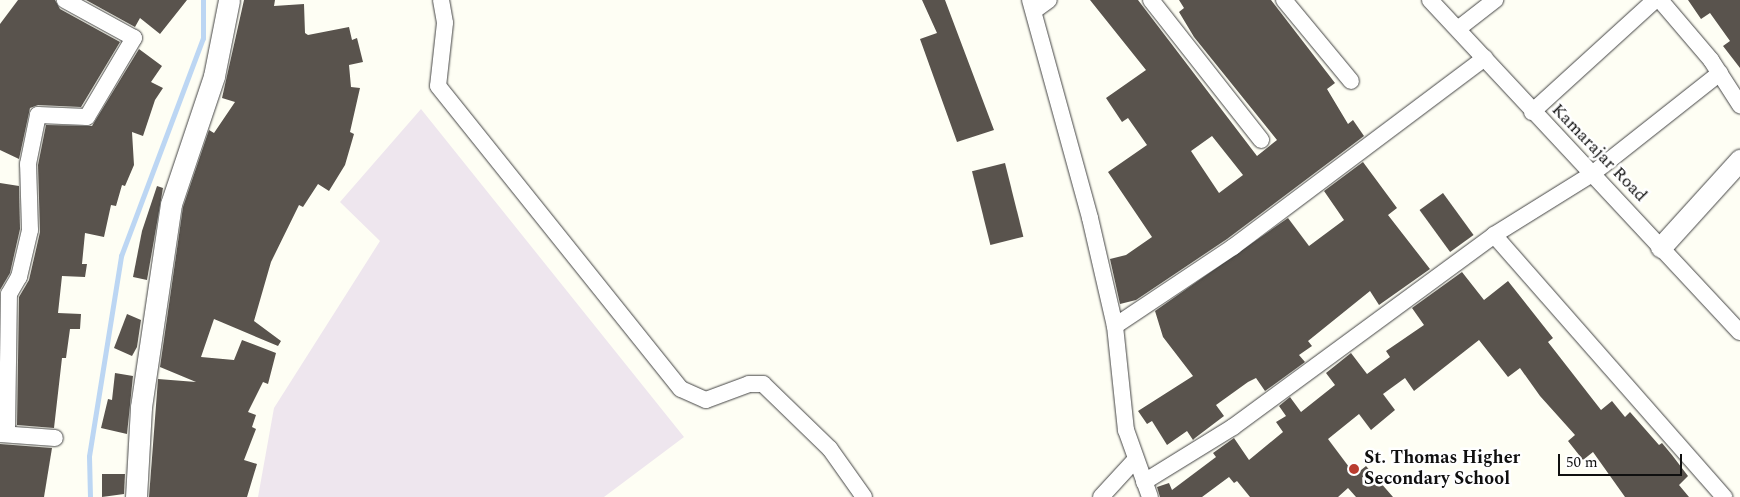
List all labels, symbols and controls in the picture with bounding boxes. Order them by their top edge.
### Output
street label: Kamarajar Road [1547,99,1651,207]
scale bar [1560,444,1684,476]
place label: St. Thomas Higher Secondary School [1364,448,1520,490]
text: 50 m [1566,451,1598,474]
marker: St. Thomas Higher Secondary School [1348,463,1360,475]

